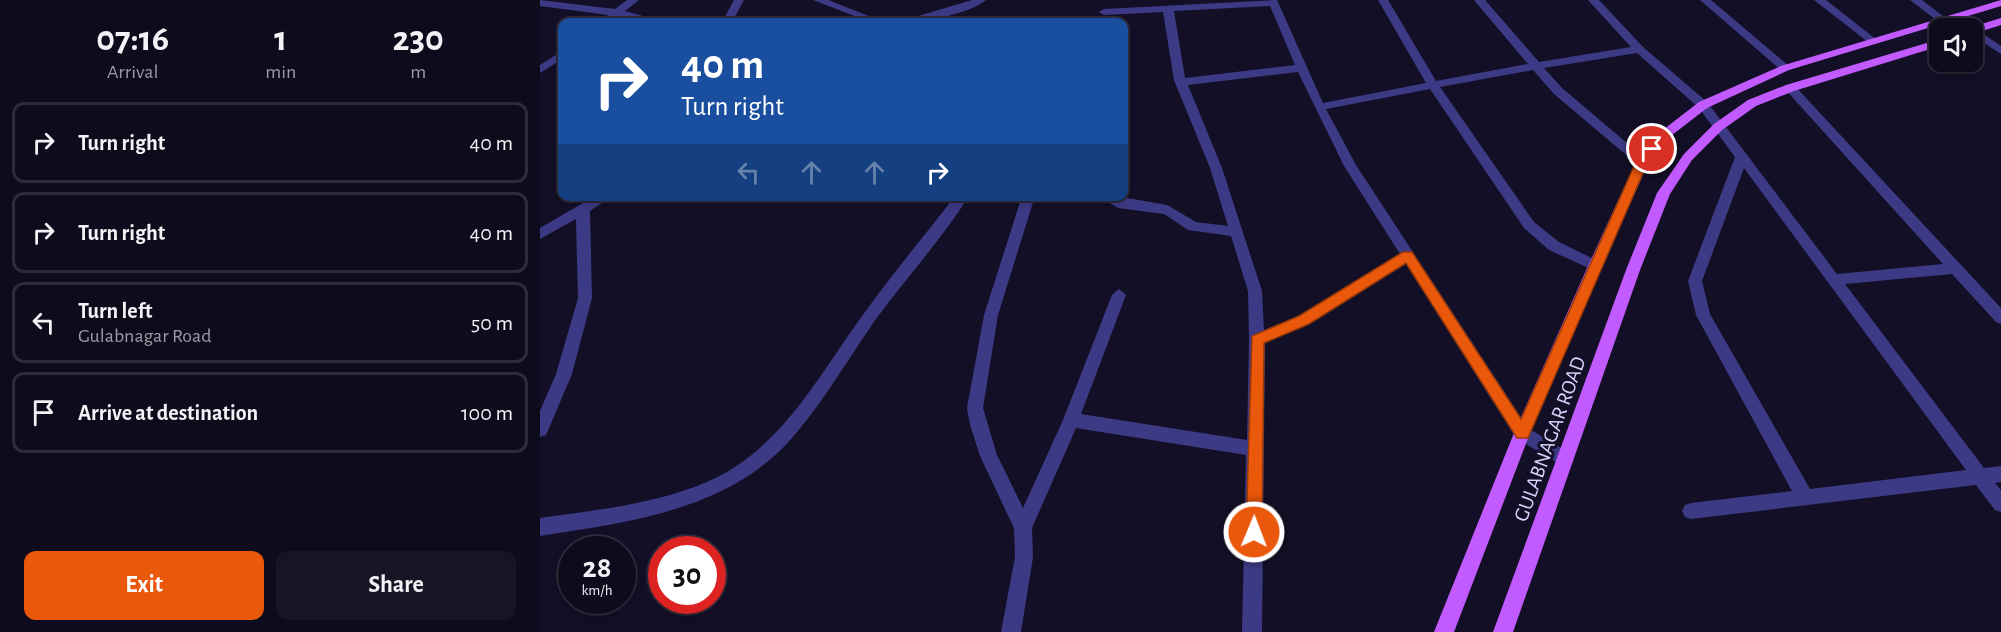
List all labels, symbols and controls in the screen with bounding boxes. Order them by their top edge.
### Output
map controls [1929,18,1983,72]
button: sound [1929,18,1983,72]
text: 07:16 [96,21,169,57]
text: 1 [274,21,287,57]
text: 230 [393,21,444,57]
icon: right [582,42,660,120]
text: 40 m [681,44,764,86]
text: Arrival [107,62,158,82]
text: min [265,62,296,82]
text: m [410,62,426,82]
text: Turn right [681,93,784,120]
pin [1626,123,1677,174]
icon: right [27,126,60,159]
text: Turn right [78,132,165,154]
text: 40 m [470,132,513,154]
icon: arrive [1635,132,1668,165]
icon: left [732,156,765,189]
icon: ahead [795,156,828,189]
icon: ahead [858,156,891,189]
icon: right [921,156,954,189]
icon: right [27,216,60,249]
text: Turn right [78,222,165,244]
text: 40 m [470,222,513,244]
text: Turn left [78,300,152,322]
icon: left [27,306,60,339]
text: 50 m [471,312,513,334]
text: Gulabnagar Road [78,326,212,346]
street label: GULABNAGAR ROAD [1510,354,1590,524]
icon: arrive [27,396,60,429]
text: Arrive at destination [78,402,258,424]
text: 100 m [461,402,513,424]
position arrow [1222,500,1286,564]
speed limit sign: 30 [648,536,726,614]
button: Exit [24,551,264,620]
button: Share [276,551,516,620]
text: 28 [583,553,611,583]
text: km/h [582,583,612,598]

